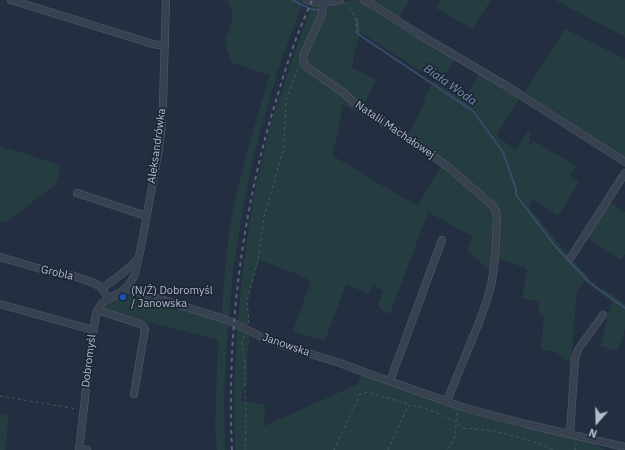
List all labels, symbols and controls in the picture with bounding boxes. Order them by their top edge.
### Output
water label: Biała Woda [421,61,479,109]
street label: Natalii Machałowej [353,98,437,162]
street label: Aleksandrówka [145,108,169,184]
street label: Grobla [39,263,75,283]
place label: (N/Ż) Dobromyśl / Janowska [131,284,213,310]
marker: (N/Ż) Dobromyśl / Janowska [118,292,128,302]
street label: Janowska [261,331,311,359]
street label: Dobromyśl [79,334,99,388]
north arrow [577,402,617,442]
text: N [587,425,599,441]

